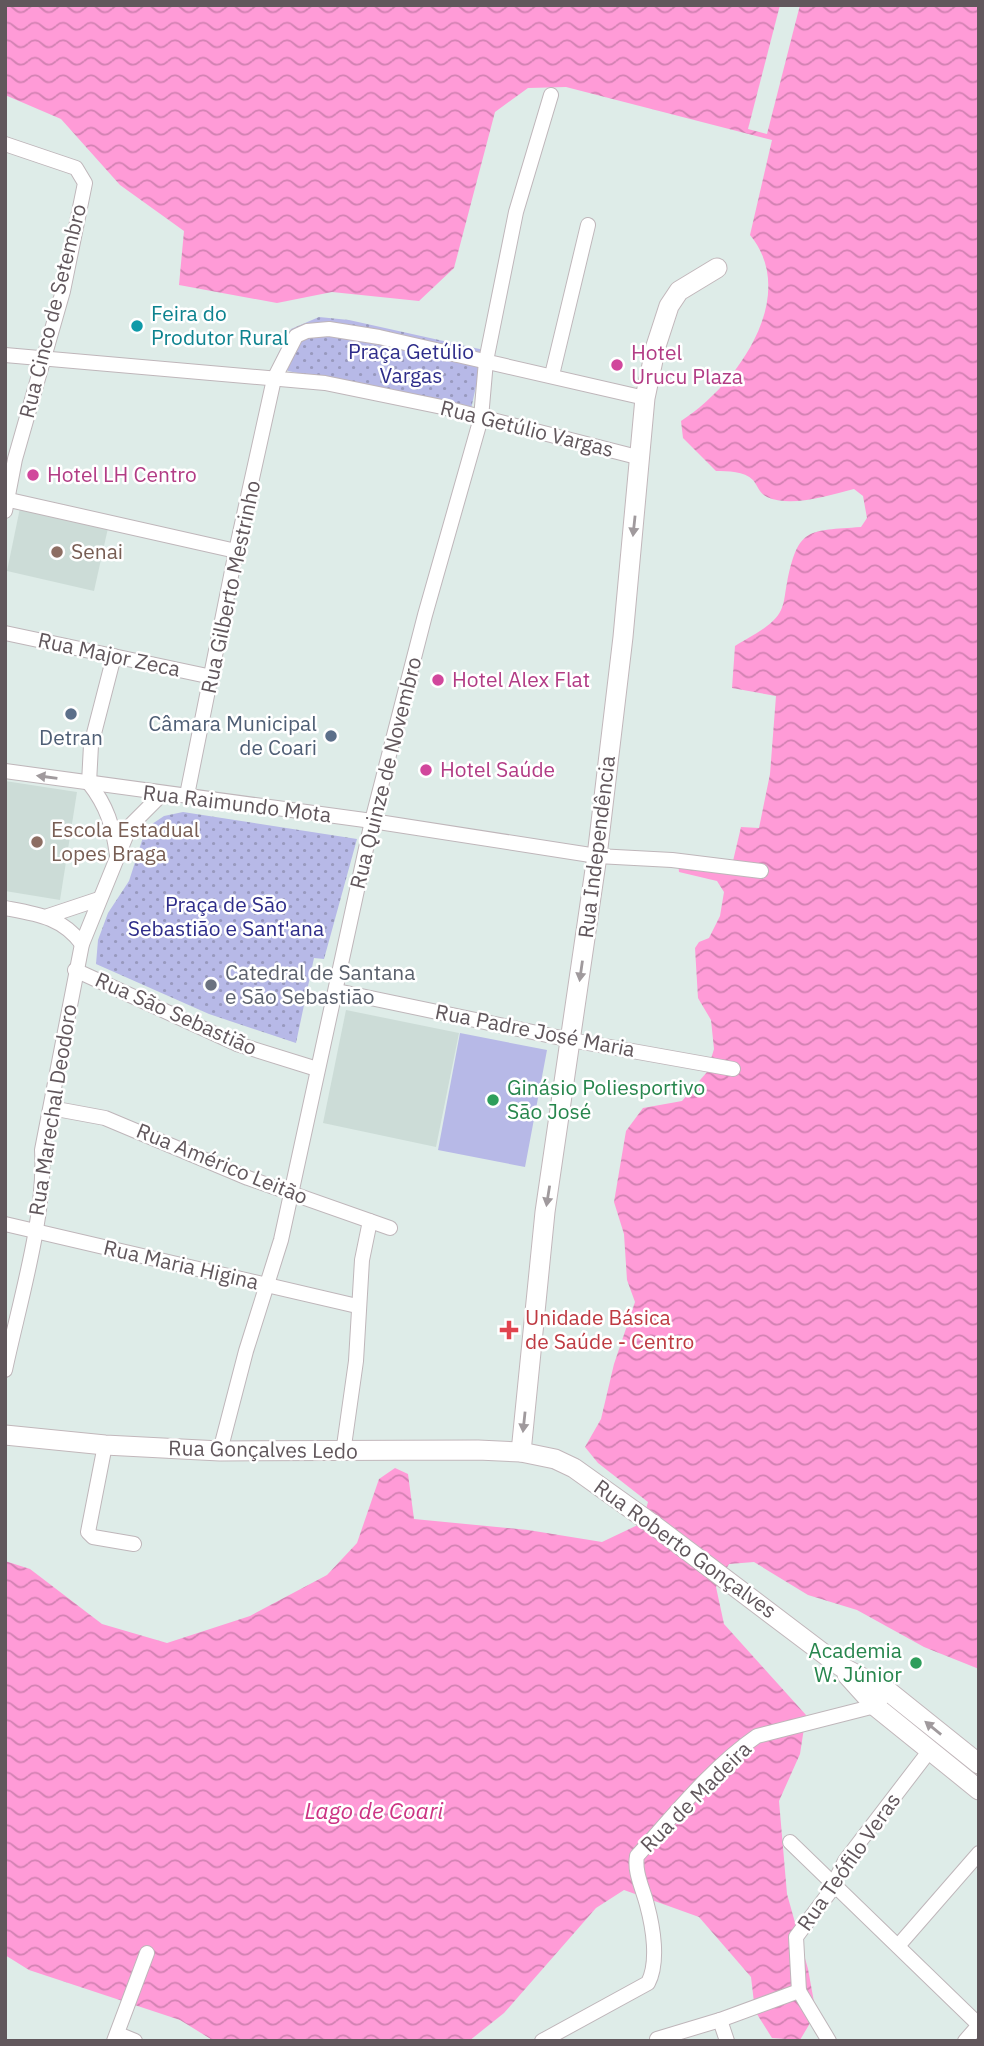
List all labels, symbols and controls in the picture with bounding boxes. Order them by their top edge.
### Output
street label: Rua Cinco de Setembro [12,201,92,421]
place label: Feira do Produtor Rural [151,299,289,351]
marker: Feira do Produtor Rural [129,318,145,334]
park label: Praça Getúlio Vargas [348,337,474,389]
place label: Hotel Urucu Plaza [631,338,743,390]
marker: Hotel Urucu Plaza [609,357,625,373]
street label: Rua Getúlio Vargas [438,393,617,463]
place label: Hotel LH Centro [47,460,197,488]
marker: Hotel LH Centro [25,467,41,483]
street label: Rua Gilberto Mestrinho [194,478,266,696]
one-way arrow [628,515,639,537]
place label: Senai [71,537,123,565]
marker: Senai [49,544,65,560]
street label: Rua Major Zeca [35,625,183,683]
street label: Rua Quinze de Novembro [343,654,427,892]
place label: Hotel Alex Flat [452,665,590,693]
marker: Hotel Alex Flat [430,672,446,688]
marker: Detran [63,706,79,722]
place label: Câmara Municipal de Coari [148,709,317,761]
place label: Detran [39,723,103,751]
marker: Câmara Municipal de Coari [323,728,339,744]
street label: Rua Independência [571,754,621,940]
place label: Hotel Saúde [440,755,555,783]
marker: Hotel Saúde [418,762,434,778]
one-way arrow [36,772,58,783]
street label: Rua Raimundo Mota [141,778,333,828]
place label: Escola Estadual Lopes Braga [51,815,200,867]
marker: Escola Estadual Lopes Braga [29,834,45,850]
park label: Praça de São Sebastião e Sant'ana [128,890,324,942]
place label: Catedral de Santana e São Sebastião [225,958,416,1010]
one-way arrow [575,960,586,982]
street label: Rua São Sebastião [91,965,262,1061]
marker: Catedral de Santana e São Sebastião [203,977,219,993]
street label: Rua Padre José Maria [433,997,638,1063]
street label: Rua Marechal Deodoro [21,1002,83,1218]
place label: Ginásio Poliesportivo São José [507,1073,705,1125]
marker: Ginásio Poliesportivo São José [485,1092,501,1108]
street label: Rua Américo Leitão [133,1116,312,1210]
one-way arrow [542,1185,553,1207]
street label: Rua Maria Higina [101,1233,262,1295]
place label: Unidade Básica de Saúde - Centro [525,1303,694,1355]
marker: Unidade Básica de Saúde - Centro [499,1320,519,1340]
one-way arrow [518,1411,529,1433]
street label: Rua Gonçalves Ledo [168,1433,358,1465]
street label: Rua Roberto Gonçalves [589,1472,783,1624]
place label: Academia W. Júnior [808,1636,902,1688]
marker: Academia W. Júnior [908,1655,924,1671]
one-way arrow [925,1720,943,1735]
street label: Rua de Madeira [634,1735,757,1858]
street label: Rua Teófilo Veras [790,1787,906,1936]
water label: Lago de Coari [305,1795,444,1825]

